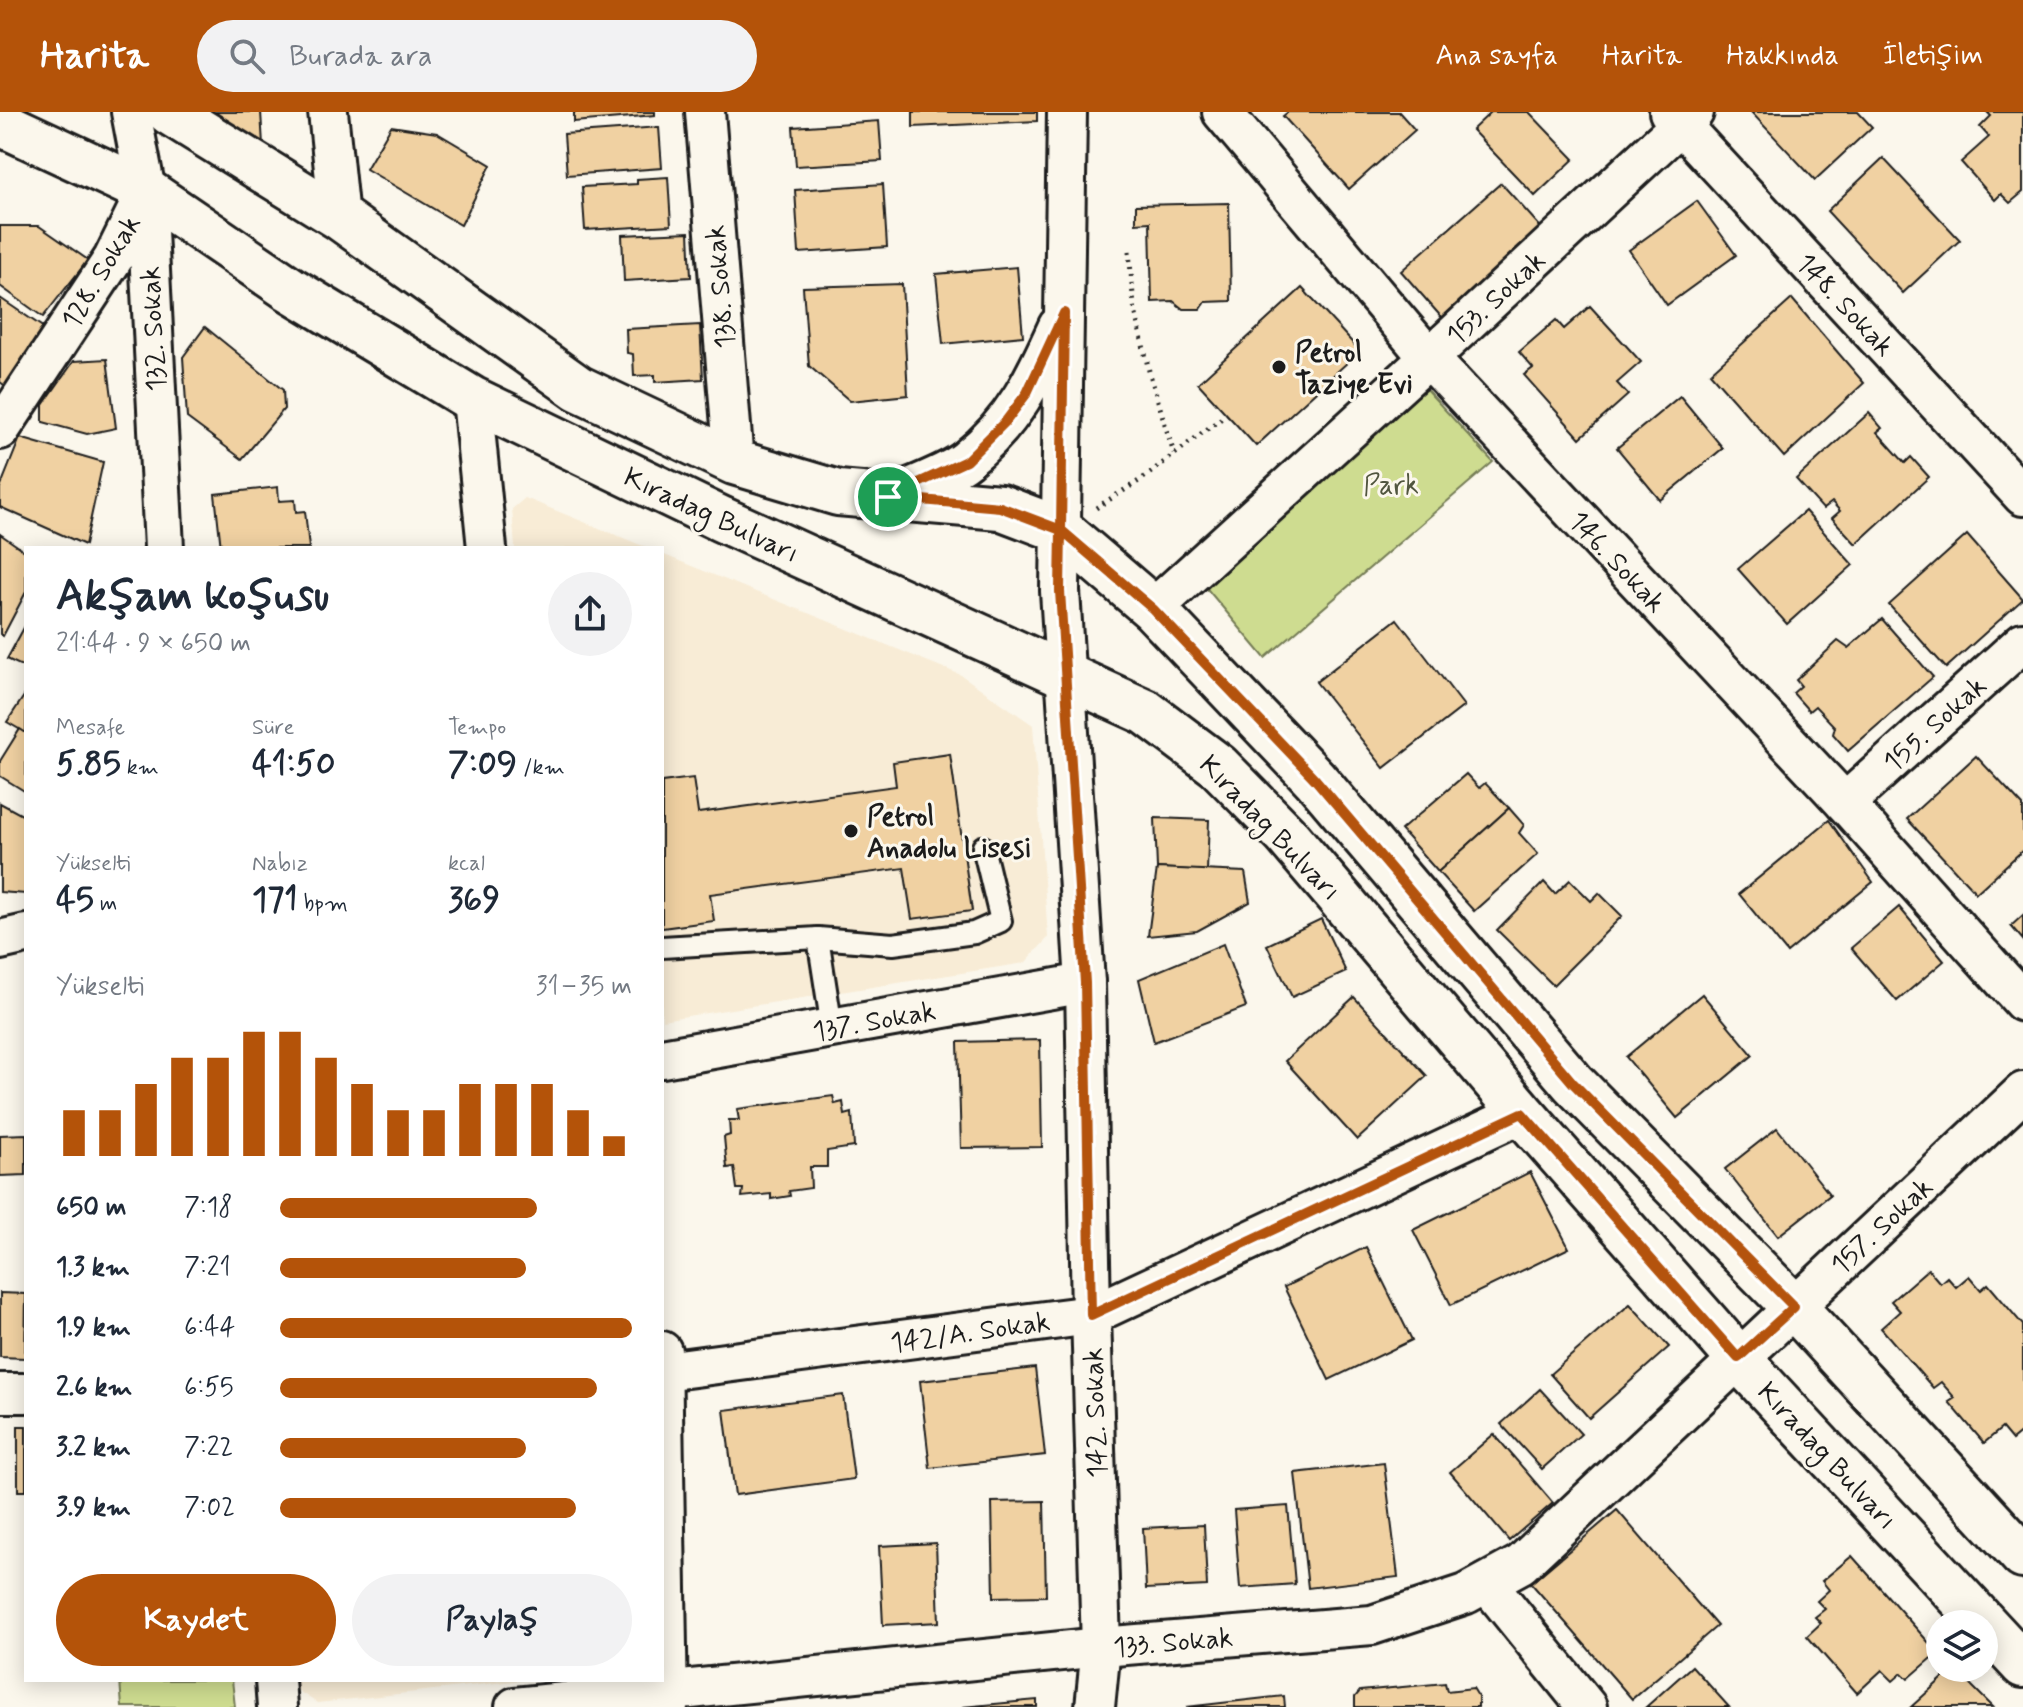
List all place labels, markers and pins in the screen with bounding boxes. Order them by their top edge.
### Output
place label: Petrol Taziye Evi [1295,335,1413,404]
marker: Petrol Taziye Evi [1270,358,1288,376]
pin [854,463,922,531]
place label: Petrol Anadolu Lisesi [867,799,1032,868]
marker: Petrol Anadolu Lisesi [842,822,860,840]

